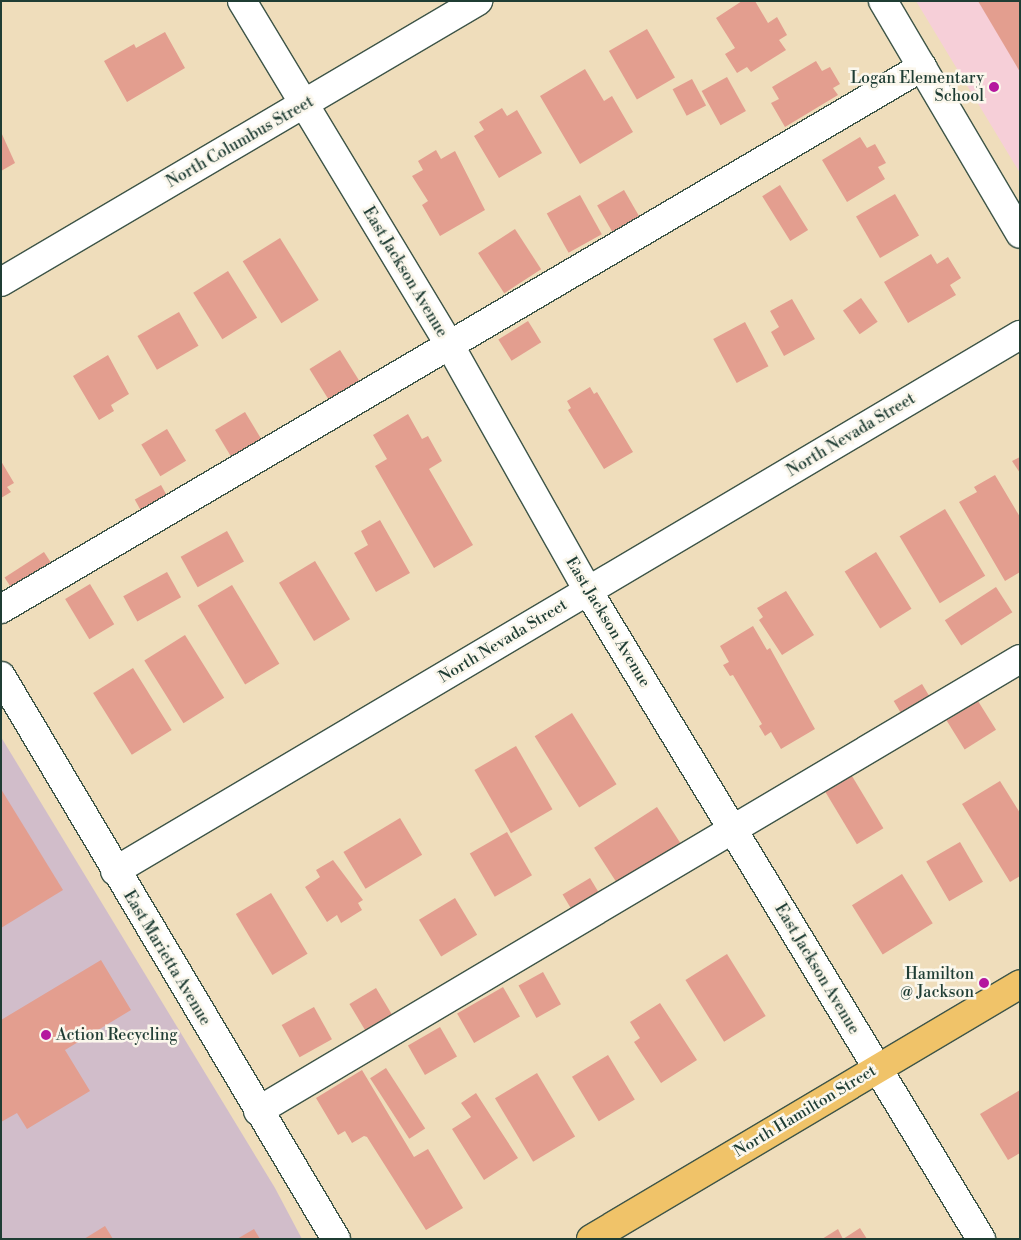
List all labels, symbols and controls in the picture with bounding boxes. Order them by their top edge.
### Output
place label: Logan Elementary School [850,68,984,106]
marker: Logan Elementary School [988,81,1000,93]
street label: North Columbus Street [163,92,317,192]
street label: East Jackson Avenue [358,203,452,341]
street label: North Nevada Street [783,389,919,481]
street label: East Jackson Avenue [561,553,655,691]
street label: North Nevada Street [435,595,571,687]
street label: East Marietta Avenue [119,887,215,1029]
street label: East Jackson Avenue [770,900,864,1038]
place label: Hamilton @ Jackson [900,964,974,1002]
marker: Hamilton @ Jackson [978,977,990,989]
place label: Action Recycling [56,1025,178,1045]
marker: Action Recycling [40,1029,52,1041]
street label: North Hamilton Street [730,1061,880,1161]

